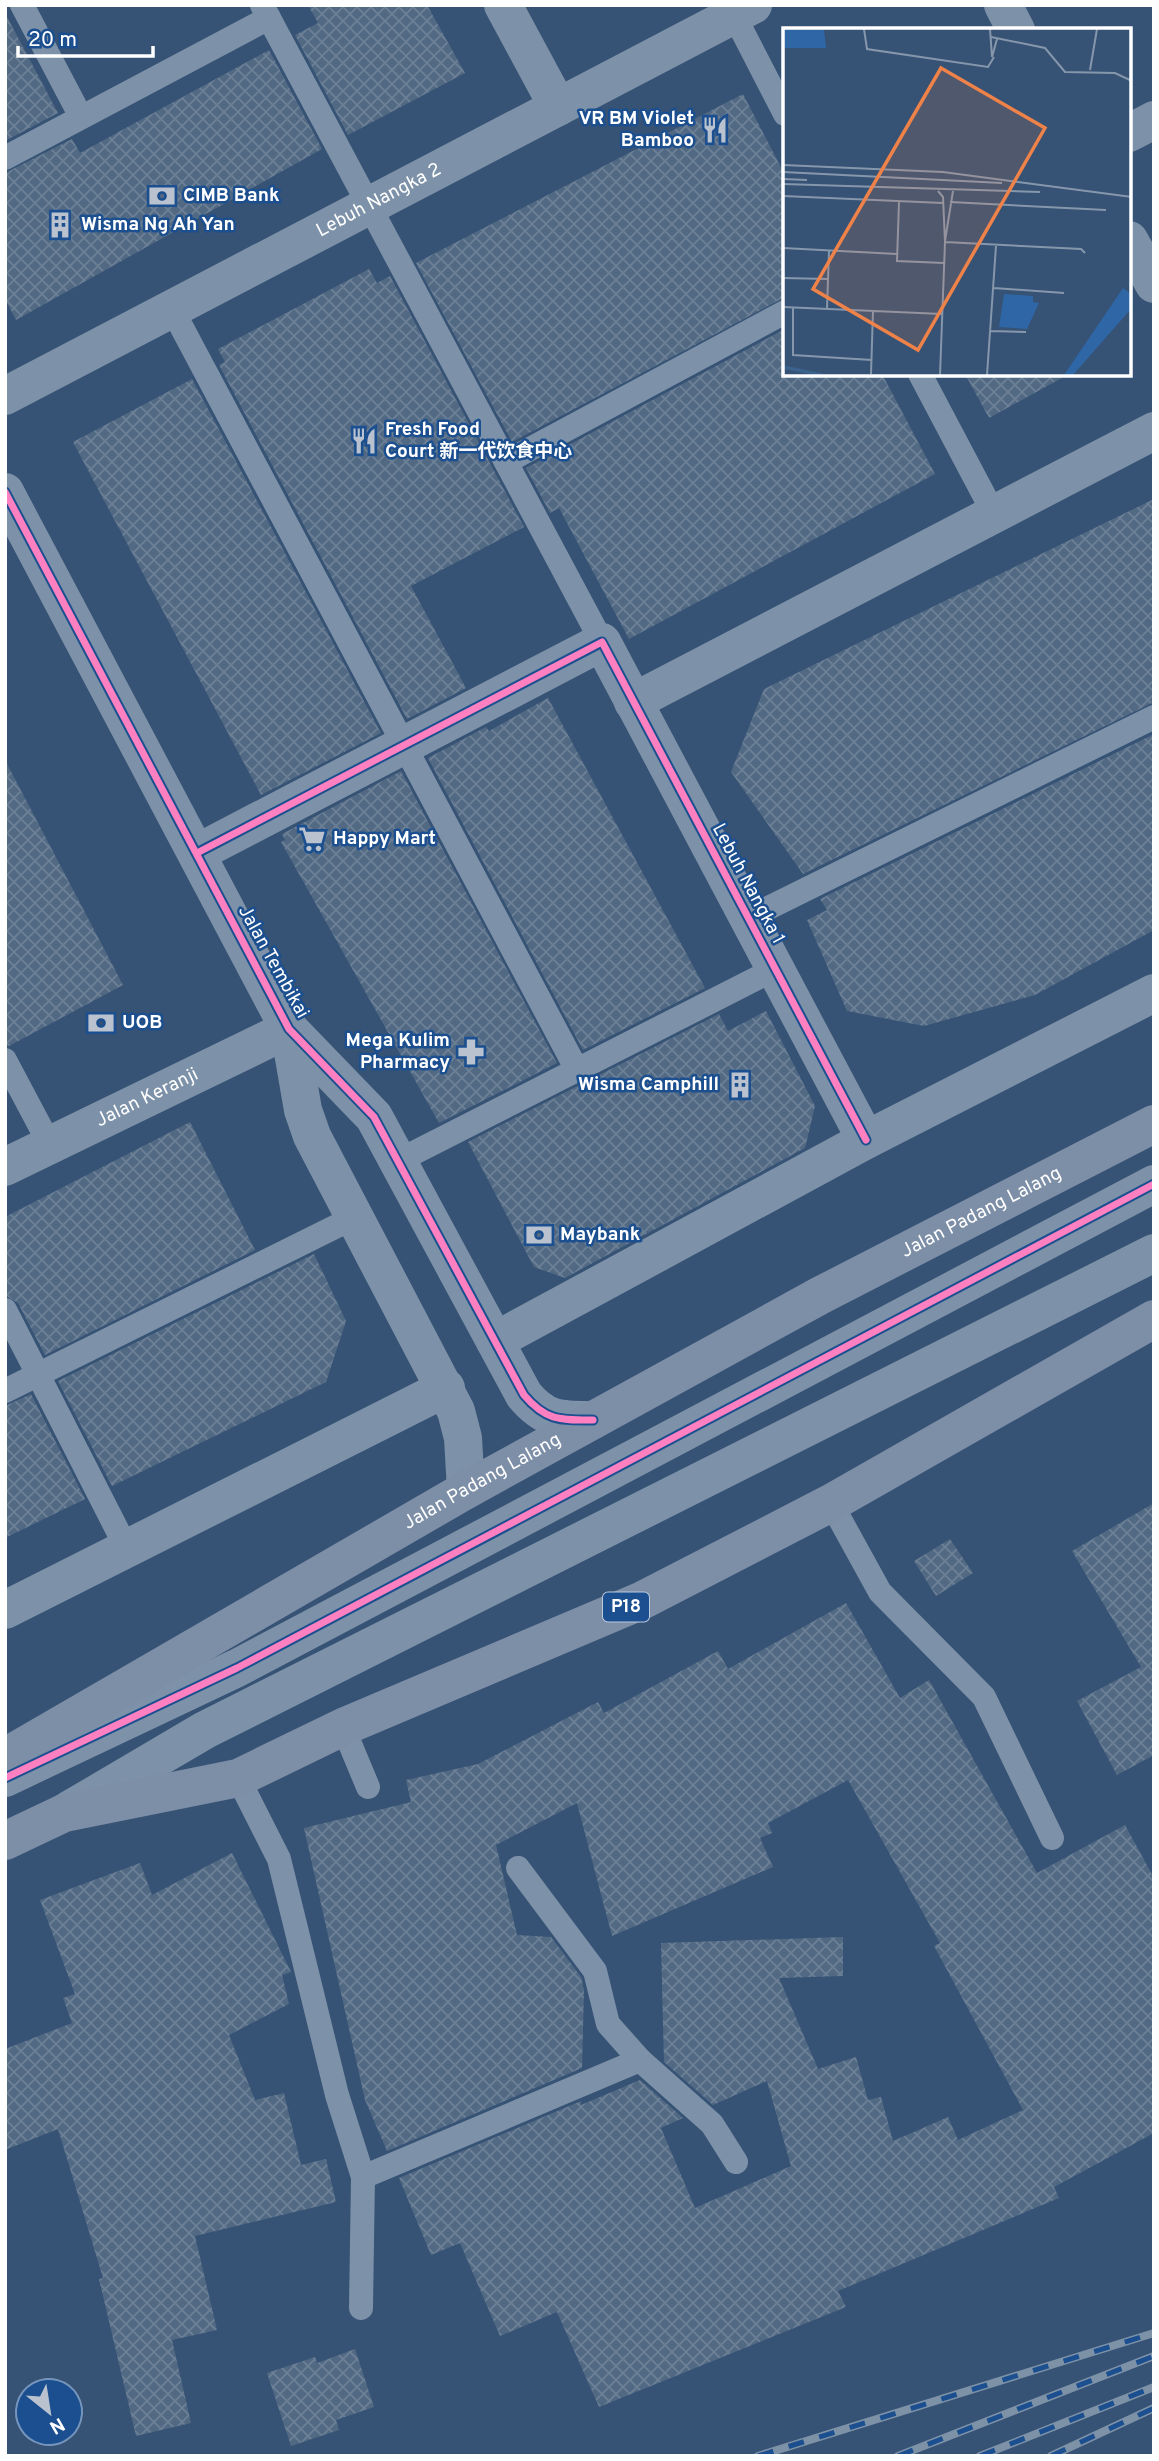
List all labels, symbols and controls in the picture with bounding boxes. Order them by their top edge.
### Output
scale bar [18,14,152,58]
text: 20 m [28,27,77,54]
inset map [783,28,1131,376]
place label: VR BM Violet Bamboo [579,107,694,153]
restaurant icon: VR BM Violet Bamboo [700,115,730,145]
street label: Lebuh Nangka 2 [312,158,446,243]
bank icon: CIMB Bank [147,181,177,211]
place label: CIMB Bank [183,184,280,208]
building icon: Wisma Ng Ah Yan [45,210,75,240]
place label: Wisma Ng Ah Yan [81,213,235,237]
place label: Fresh Food Court 新一代饮食中心 [385,418,572,464]
restaurant icon: Fresh Food Court 新一代饮食中心 [349,426,379,456]
street label: Lebuh Nangka 1 [706,819,790,949]
supermarket icon: Happy Mart [297,824,327,854]
place label: Happy Mart [333,827,436,851]
street label: Jalan Tembikai [232,901,314,1023]
bank icon: UOB [86,1008,116,1038]
place label: UOB [122,1011,162,1035]
place label: Mega Kulim Pharmacy [346,1029,450,1075]
pharmacy icon: Mega Kulim Pharmacy [456,1037,486,1067]
street label: Jalan Keranji [92,1063,202,1133]
building icon: Wisma Camphill [725,1070,755,1100]
place label: Wisma Camphill [578,1073,719,1097]
street label: Jalan Padang Lalang [897,1161,1066,1264]
bank icon: Maybank [524,1220,554,1250]
place label: Maybank [560,1223,641,1247]
street label: Jalan Padang Lalang [399,1428,565,1536]
road number: P18 [603,1592,649,1622]
north arrow [14,2377,84,2447]
text: N [45,2411,68,2439]

